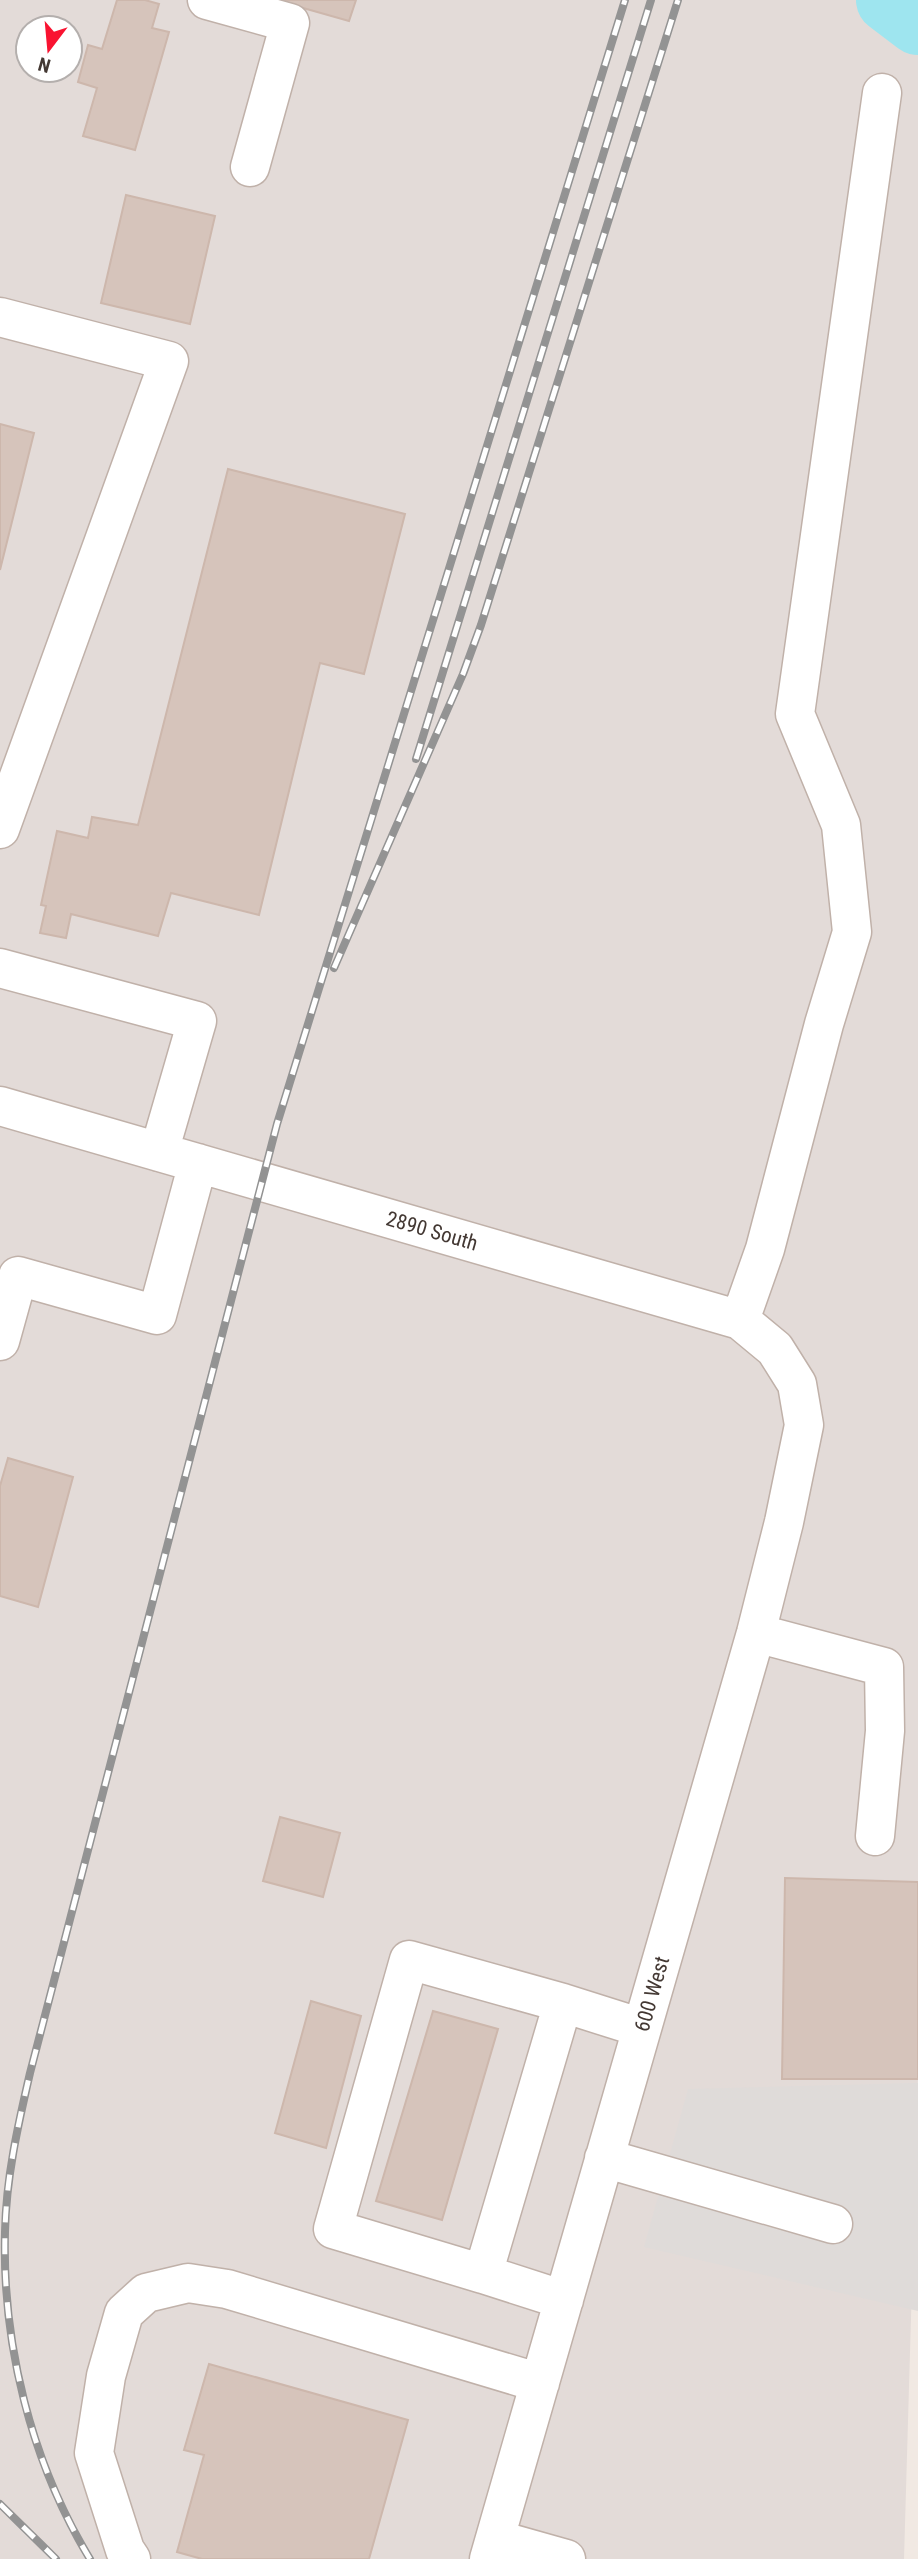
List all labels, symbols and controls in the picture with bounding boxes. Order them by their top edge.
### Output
north arrow [14,14,84,84]
text: N [36,52,53,78]
street label: 2890 South [383,1206,481,1256]
street label: 600 West [630,1954,674,2034]

